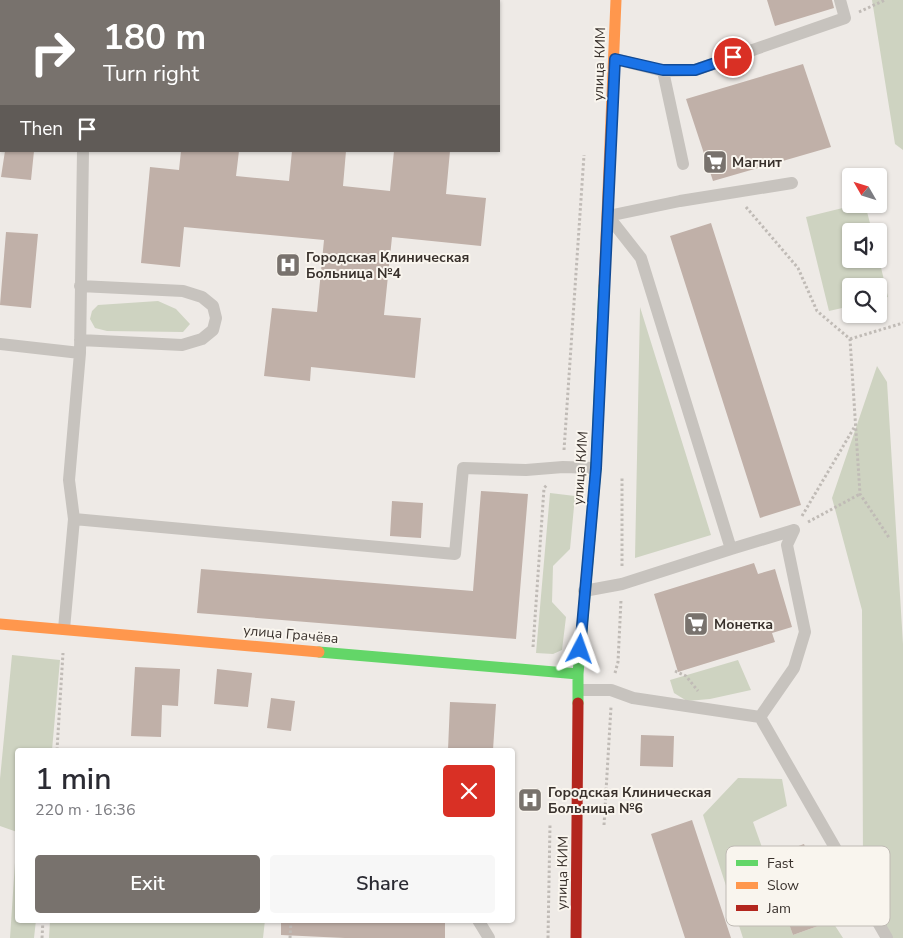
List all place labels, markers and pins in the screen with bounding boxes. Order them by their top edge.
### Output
pin [712,36,754,78]
supermarket icon: Магнит [702,149,728,175]
place label: Магнит [732,153,782,172]
place label: Городская Клиническая Больница №4 [306,248,469,283]
hospital icon: Городская Клиническая Больница №4 [275,252,301,278]
supermarket icon: Монетка [683,611,709,637]
place label: Монетка [714,615,773,634]
place label: Городская Клиническая Больница №6 [548,783,711,818]
hospital icon: Городская Клиническая Больница №6 [517,787,543,813]

